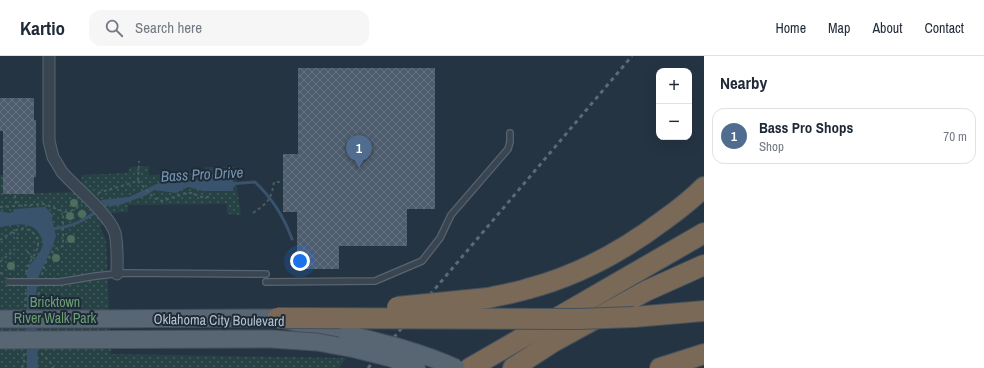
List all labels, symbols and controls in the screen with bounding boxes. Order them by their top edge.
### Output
search box [89,10,369,46]
text: Kartio [20,15,65,41]
icon: search [103,17,125,39]
text: Search here [135,17,202,38]
text: Home [775,19,806,37]
text: Map [828,19,850,37]
text: About [872,19,902,37]
text: Contact [924,19,964,37]
map controls [656,68,692,140]
button: + [656,68,692,104]
text: Nearby [720,71,767,94]
button: − [656,104,692,140]
text: Bass Pro Shops [759,117,853,138]
text: 1 [731,128,737,145]
text: 70 m [943,128,967,145]
pin: 1 [346,135,372,168]
text: Shop [759,138,784,155]
water label: Bass Pro Drive [160,161,244,187]
your location [290,251,310,271]
park label: Bricktown River Walk Park [14,293,97,327]
street label: Oklahoma City Boulevard [153,310,285,330]

